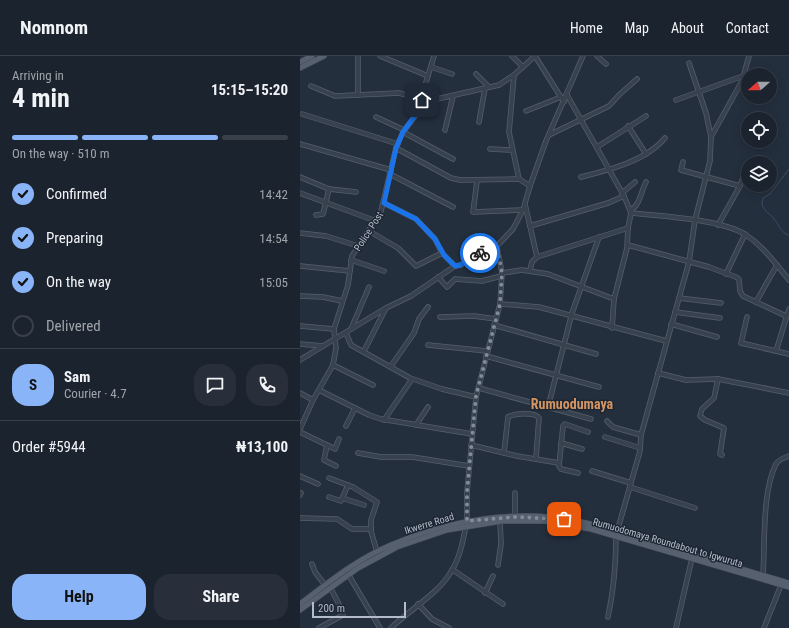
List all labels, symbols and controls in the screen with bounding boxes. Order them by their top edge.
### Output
text: Nomnom [20,16,88,39]
text: Home [570,20,603,36]
text: Map [625,20,649,36]
text: About [671,20,704,36]
text: Contact [726,20,769,36]
text: Arriving in [12,68,64,83]
north arrow [741,68,777,104]
map controls [741,68,777,192]
text: 15:15–15:20 [211,81,288,99]
text: 4 min [12,83,70,113]
pin [405,83,439,117]
icon: home [411,89,433,111]
button: locate [741,112,777,148]
text: On the way · 510 m [12,146,109,161]
button: layers [741,156,777,192]
icon: check [12,183,34,205]
text: Confirmed [46,185,107,203]
text: 14:42 [259,187,288,202]
street label: Police Post [352,210,385,253]
icon: check [12,227,34,249]
text: Preparing [46,229,103,247]
text: 14:54 [259,231,288,246]
courier [460,233,500,273]
icon: bike [469,242,491,264]
icon: check [12,271,34,293]
text: On the way [46,273,111,291]
text: 15:05 [259,275,288,290]
text: Delivered [46,317,101,335]
button: chat [194,364,236,406]
button: phone [246,364,288,406]
text: Sam [64,368,90,386]
text: S [29,376,37,394]
text: Courier · 4.7 [64,386,127,401]
district label: Rumuodumaya [531,396,614,412]
text: Order #5944 [12,438,86,456]
text: ₦13,100 [236,438,288,456]
pin [547,502,581,536]
icon: bag [553,508,575,530]
street label: Ikwerre Road [403,511,455,536]
street label: Rumuodomaya Roundabout to Igwuruta [592,516,744,569]
button: Help [12,574,146,620]
button: Share [154,574,288,620]
scale bar [312,600,406,619]
text: 200 m [318,602,345,615]

